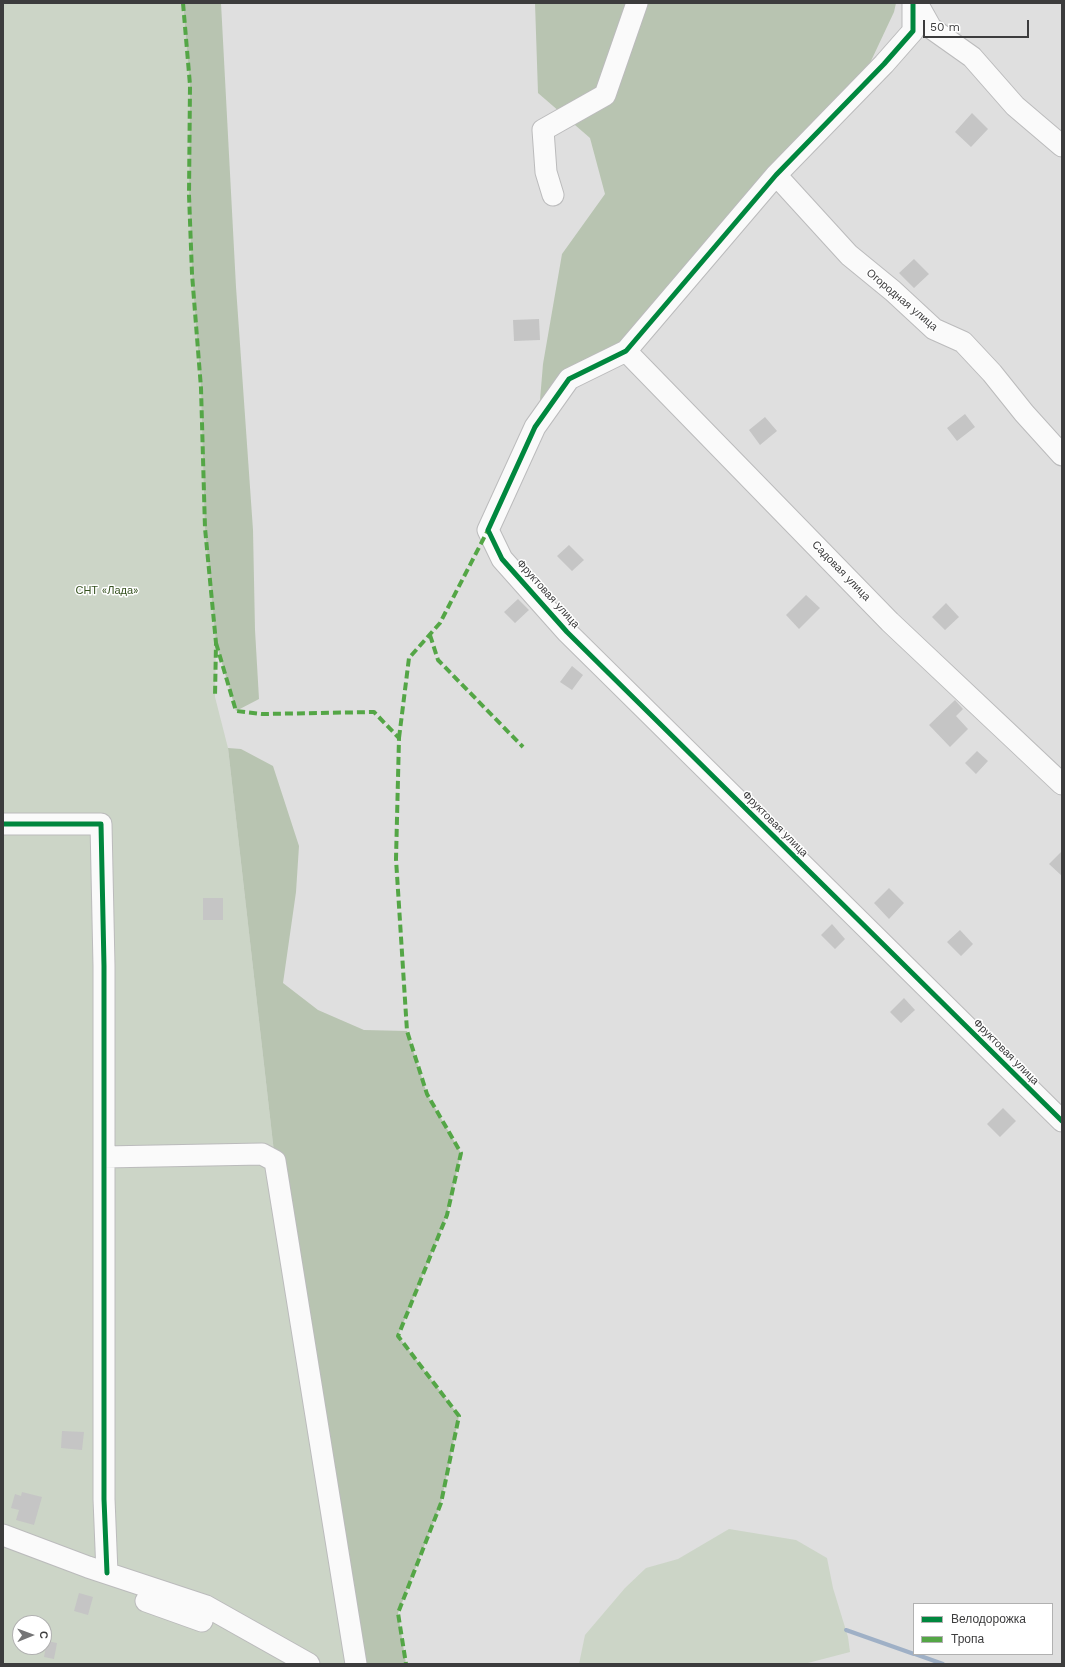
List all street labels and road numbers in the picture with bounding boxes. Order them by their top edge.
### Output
street label: Огородная улица [864,266,940,334]
street label: Садовая улица [809,538,873,604]
street label: Фруктовая улица [514,557,582,631]
street label: Фруктовая улица [739,788,811,860]
street label: Фруктовая улица [970,1016,1042,1088]

